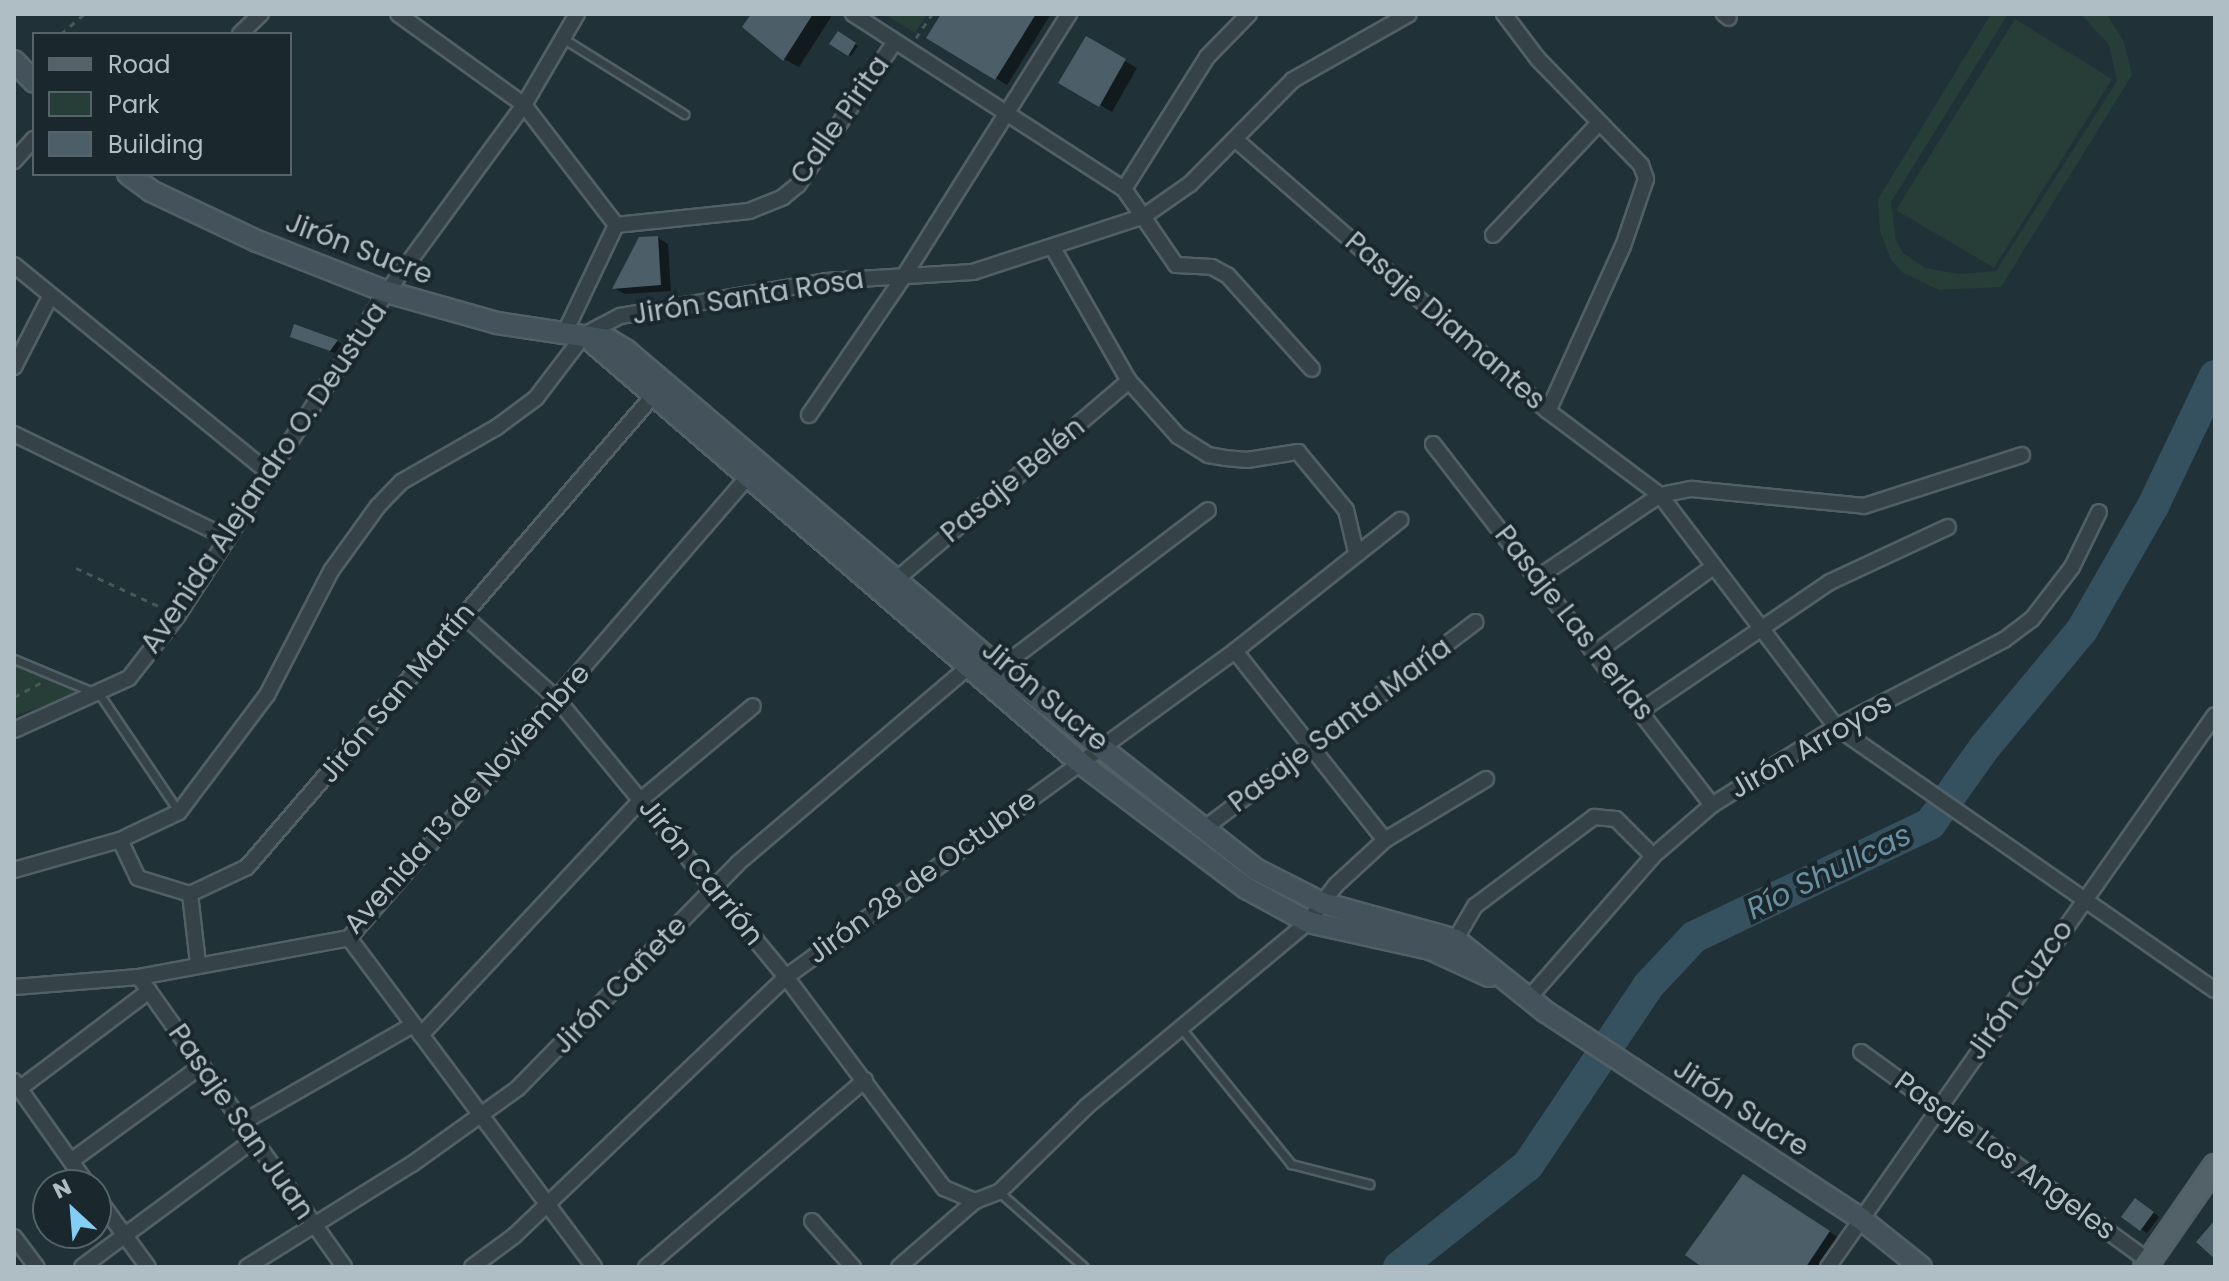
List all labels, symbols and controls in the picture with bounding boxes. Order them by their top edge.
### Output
legend [32,32,292,176]
text: Road [108,48,170,81]
street label: Calle Pirita [784,49,896,191]
text: Park [108,88,159,121]
text: Building [108,128,204,161]
street label: Jirón Sucre [281,206,437,292]
street label: Pasaje Diamantes [1338,225,1552,417]
street label: Jirón Santa Rosa [630,262,866,332]
street label: Avenida Alejandro O. Deustua [134,296,394,660]
street label: Pasaje Belén [934,410,1092,550]
street label: Pasaje Las Perlas [1487,519,1661,727]
street label: Jirón San Martín [312,596,482,790]
street label: Pasaje Santa María [1222,630,1458,820]
street label: Jirón Sucre [975,633,1115,759]
street label: Avenida 13 de Noviembre [337,657,597,941]
street label: Jirón Arroyos [1724,686,1898,806]
street label: Jirón 28 de Octubre [801,783,1043,971]
street label: Jirón Carrión [631,792,771,952]
water label: Río Shullcas [1741,817,1917,927]
street label: Jirón Cañete [546,909,694,1061]
street label: Jirón Cuzco [1960,914,2080,1066]
street label: Pasaje San Juan [161,1018,321,1226]
street label: Jirón Sucre [1667,1052,1815,1164]
street label: Pasaje Los Angeles [1888,1065,2122,1247]
north arrow [32,1169,112,1249]
text: N [48,1171,76,1206]

